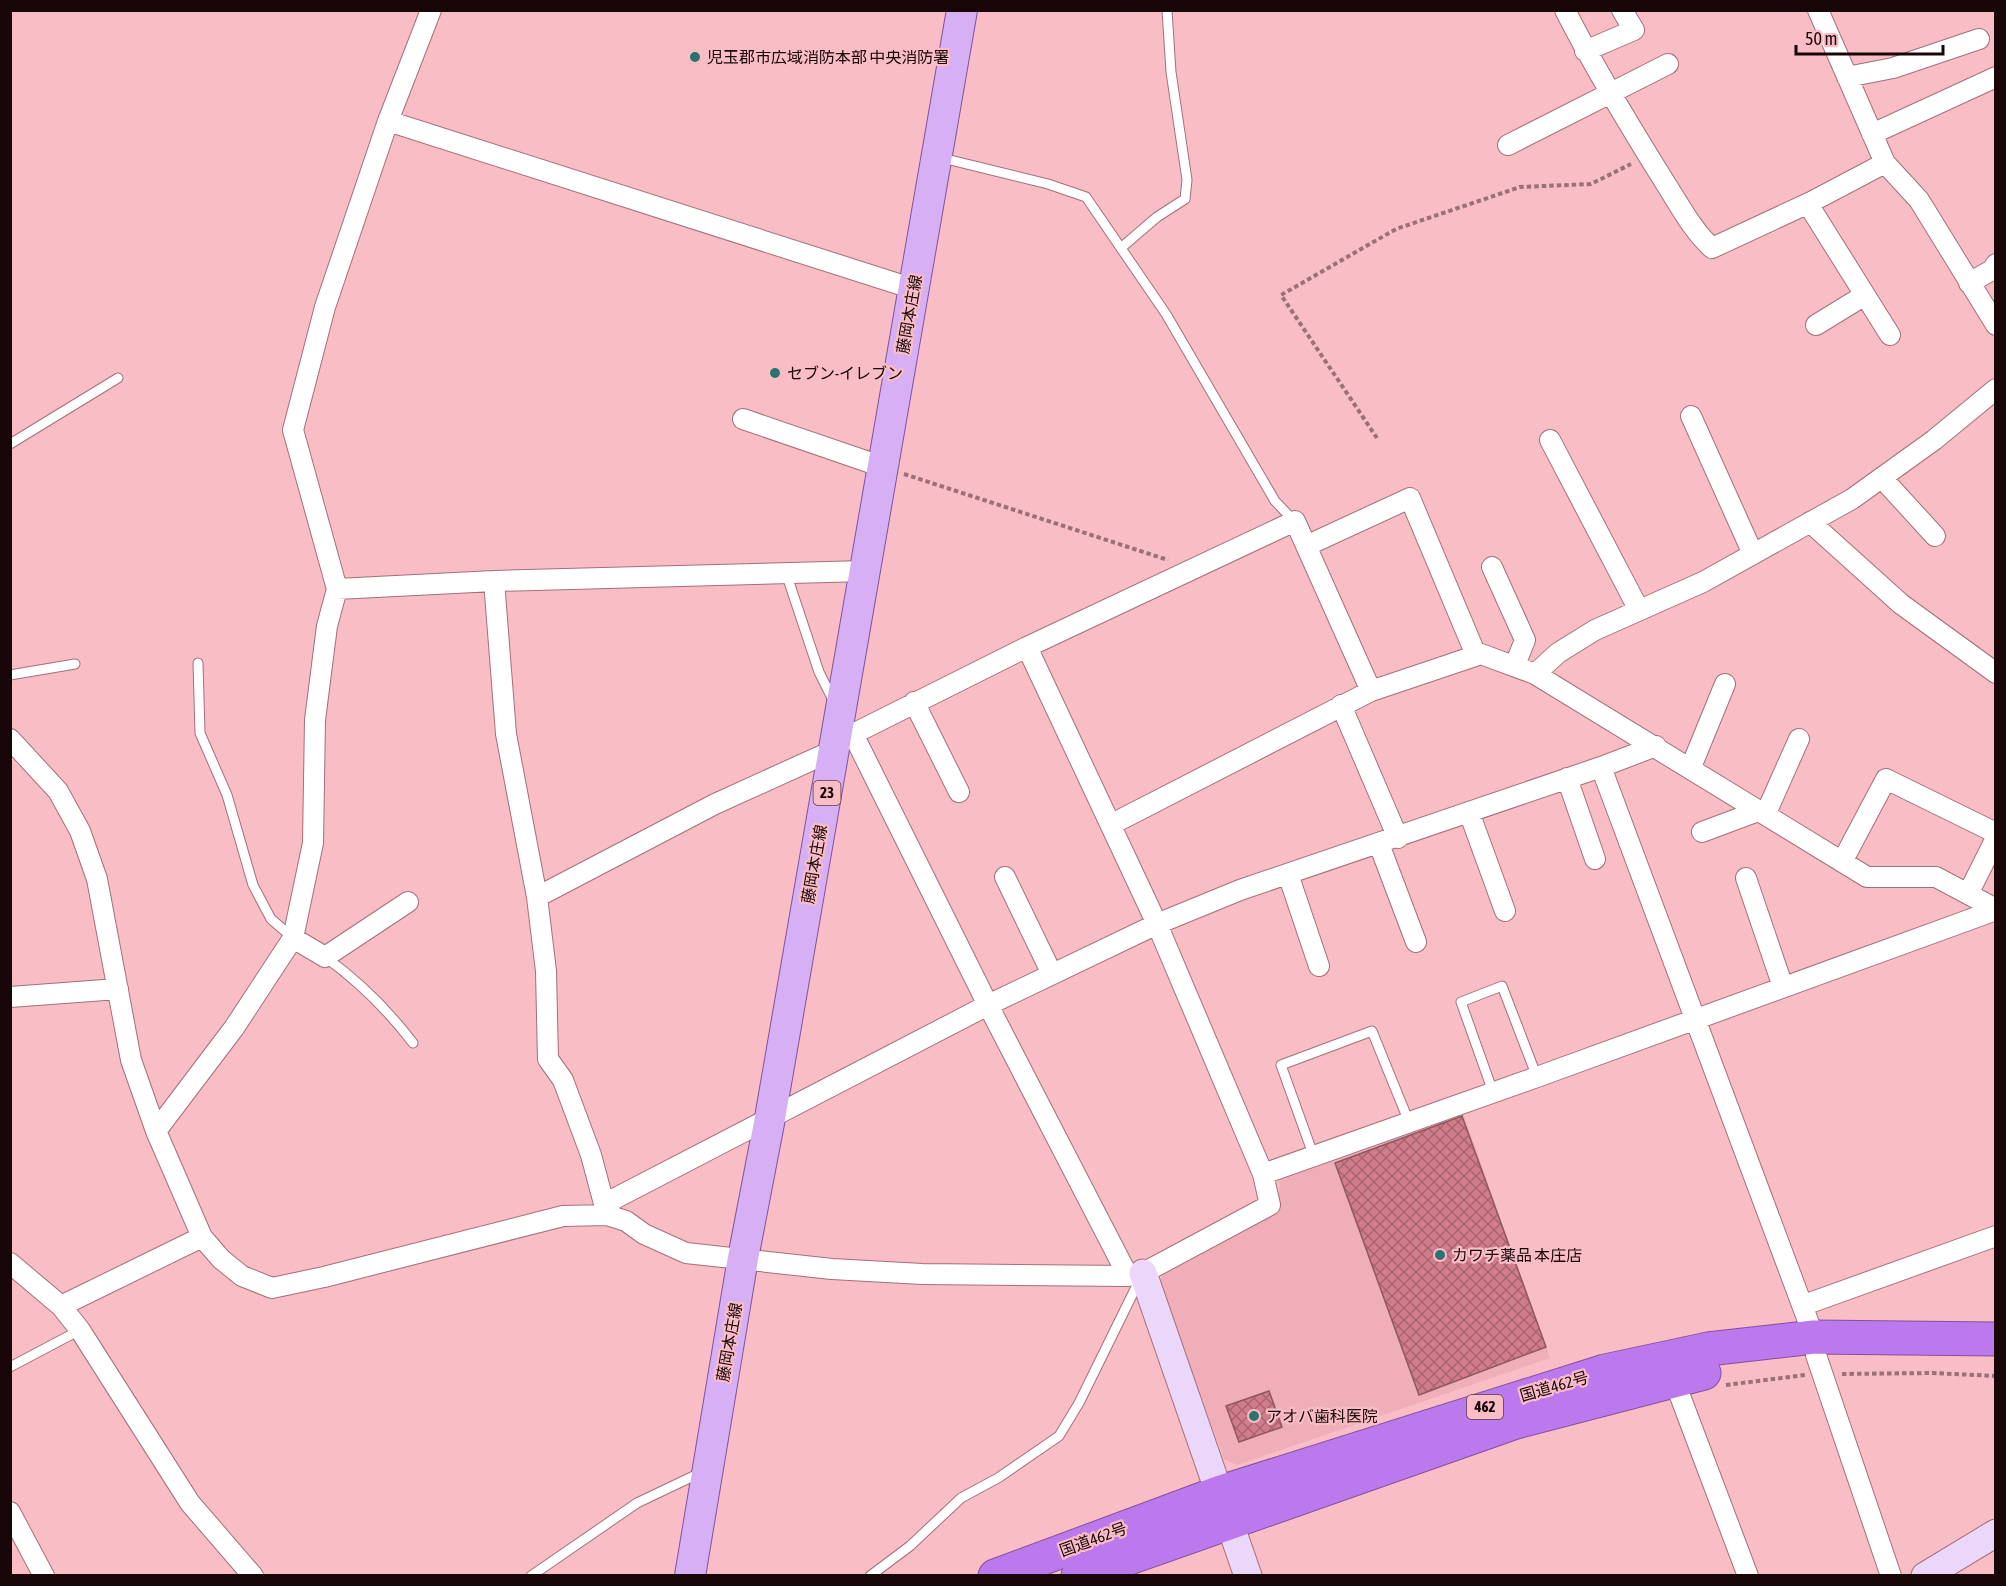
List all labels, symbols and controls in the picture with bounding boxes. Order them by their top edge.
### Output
scale bar [1796,18,1943,56]
text: 50 m [1805,28,1837,49]
place label: 児玉郡市広域消防本部 中央消防署 [707,48,949,66]
marker: 児玉郡市広域消防本部 中央消防署 [688,50,702,64]
street label: 藤岡本庄線 [893,273,925,355]
place label: セブン-イレブン [787,364,903,382]
marker: セブン-イレブン [768,366,782,380]
road number: 23 [814,781,840,805]
street label: 藤岡本庄線 [798,823,830,905]
place label: カワチ薬品 本庄店 [1452,1246,1582,1264]
marker: カワチ薬品 本庄店 [1433,1248,1447,1262]
street label: 藤岡本庄線 [713,1301,745,1383]
street label: 国道462号 [1518,1368,1590,1404]
road number: 462 [1467,1395,1503,1419]
place label: アオバ歯科医院 [1266,1407,1378,1425]
marker: アオバ歯科医院 [1247,1409,1261,1423]
street label: 国道462号 [1057,1518,1129,1560]

